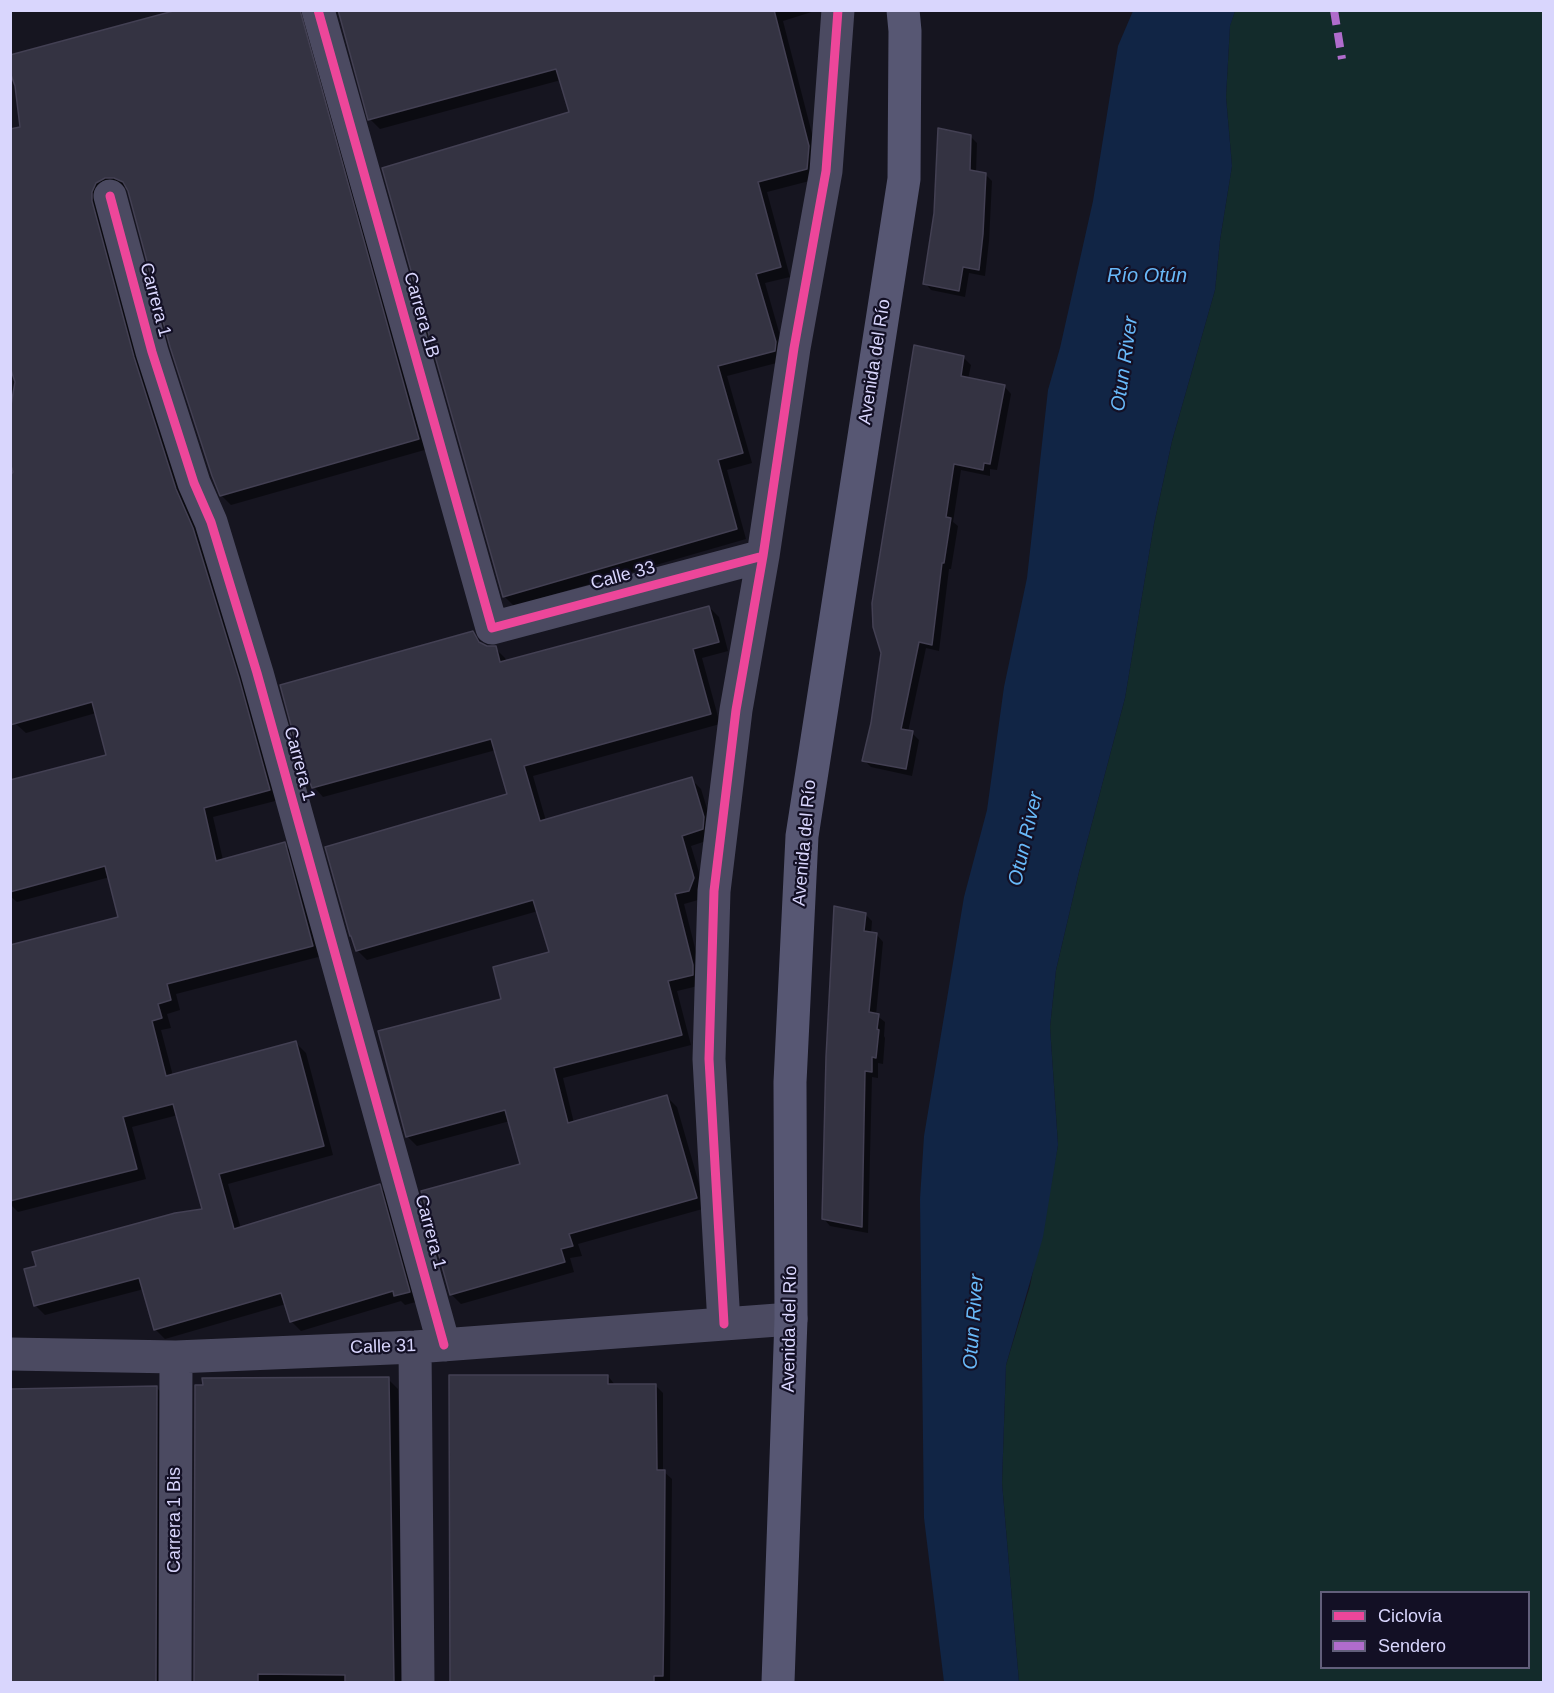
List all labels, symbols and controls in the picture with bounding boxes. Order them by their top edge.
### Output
street label: Carrera 1 [135,260,175,340]
water label: Río Otún [1107,264,1187,288]
street label: Carrera 1B [398,270,444,360]
street label: Avenida del Río [854,298,896,426]
water label: Otun River [1106,315,1144,413]
street label: Calle 33 [588,557,658,595]
street label: Carrera 1 [279,724,319,804]
street label: Avenida del Río [789,779,821,907]
water label: Otun River [1004,790,1048,888]
street label: Carrera 1 [410,1192,450,1272]
street label: Avenida del Río [778,1265,802,1393]
water label: Otun River [959,1273,989,1371]
street label: Calle 31 [350,1335,416,1359]
street label: Carrera 1 Bis [164,1467,186,1573]
legend [1320,1591,1530,1669]
text: Ciclovía [1378,1606,1442,1626]
text: Sendero [1378,1636,1446,1656]

